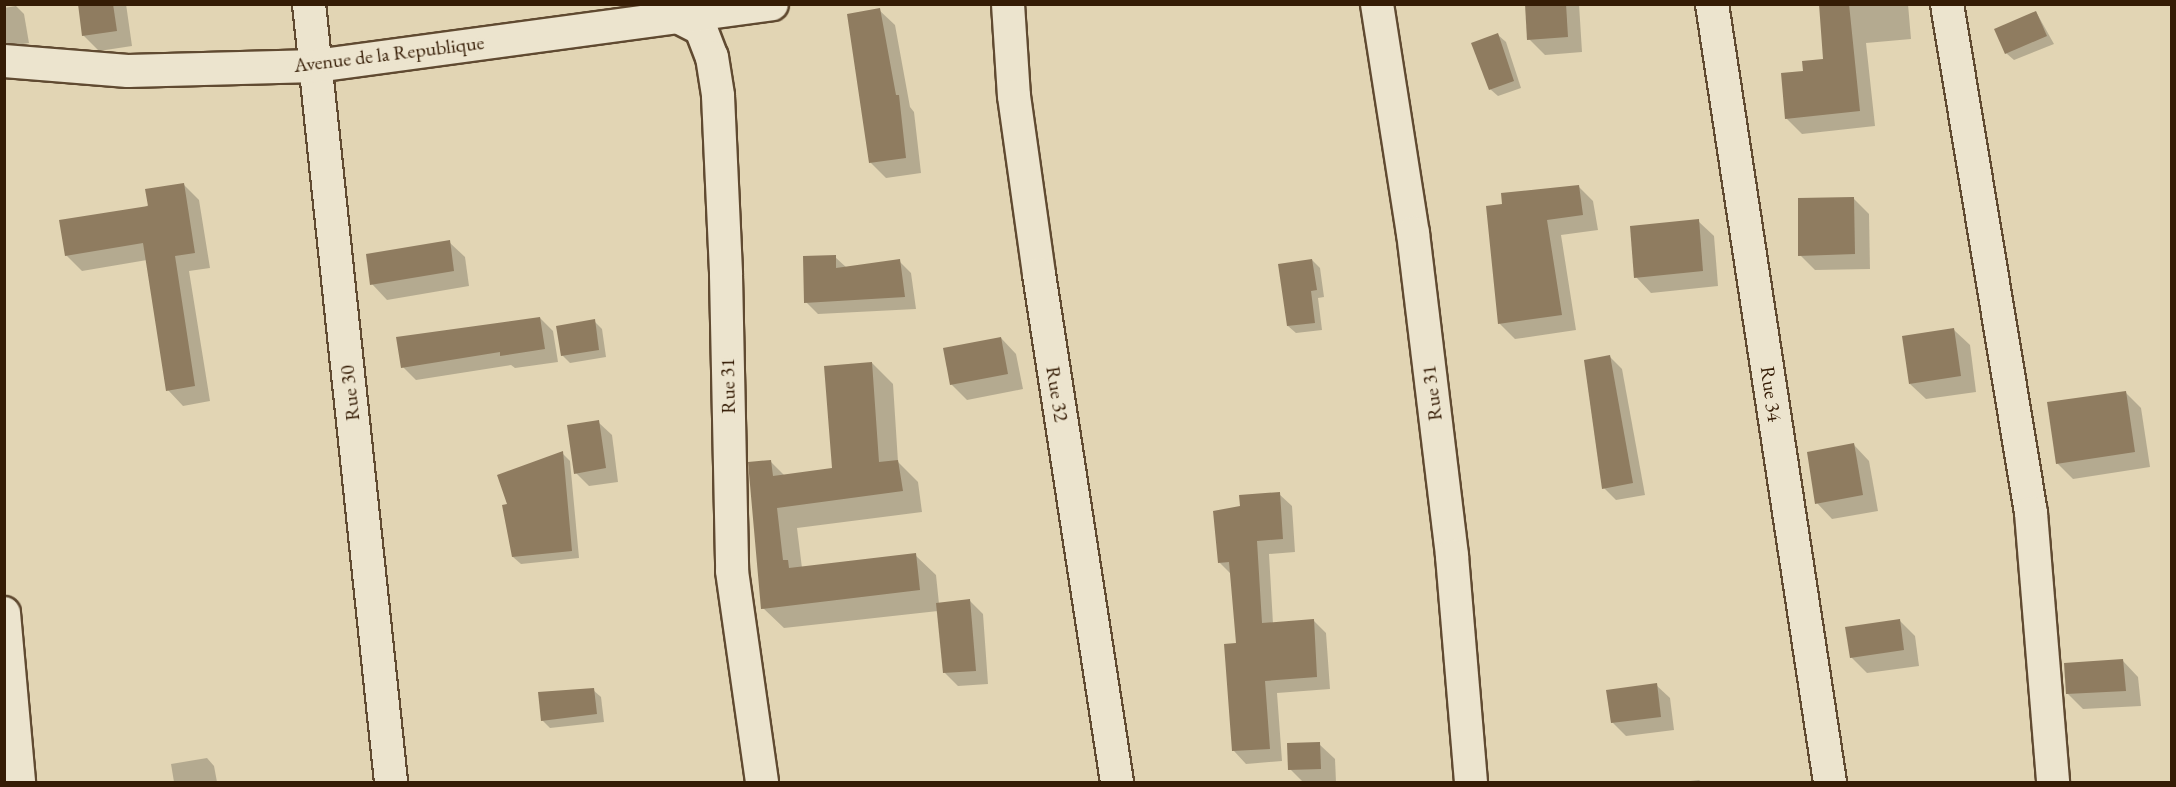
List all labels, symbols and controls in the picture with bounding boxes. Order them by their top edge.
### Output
street label: Avenue de la Republique [292,30,486,78]
street label: Rue 31 [716,358,740,414]
street label: Rue 30 [335,364,365,422]
street label: Rue 31 [1417,364,1447,422]
street label: Rue 32 [1041,365,1073,423]
street label: Rue 34 [1755,365,1787,423]

